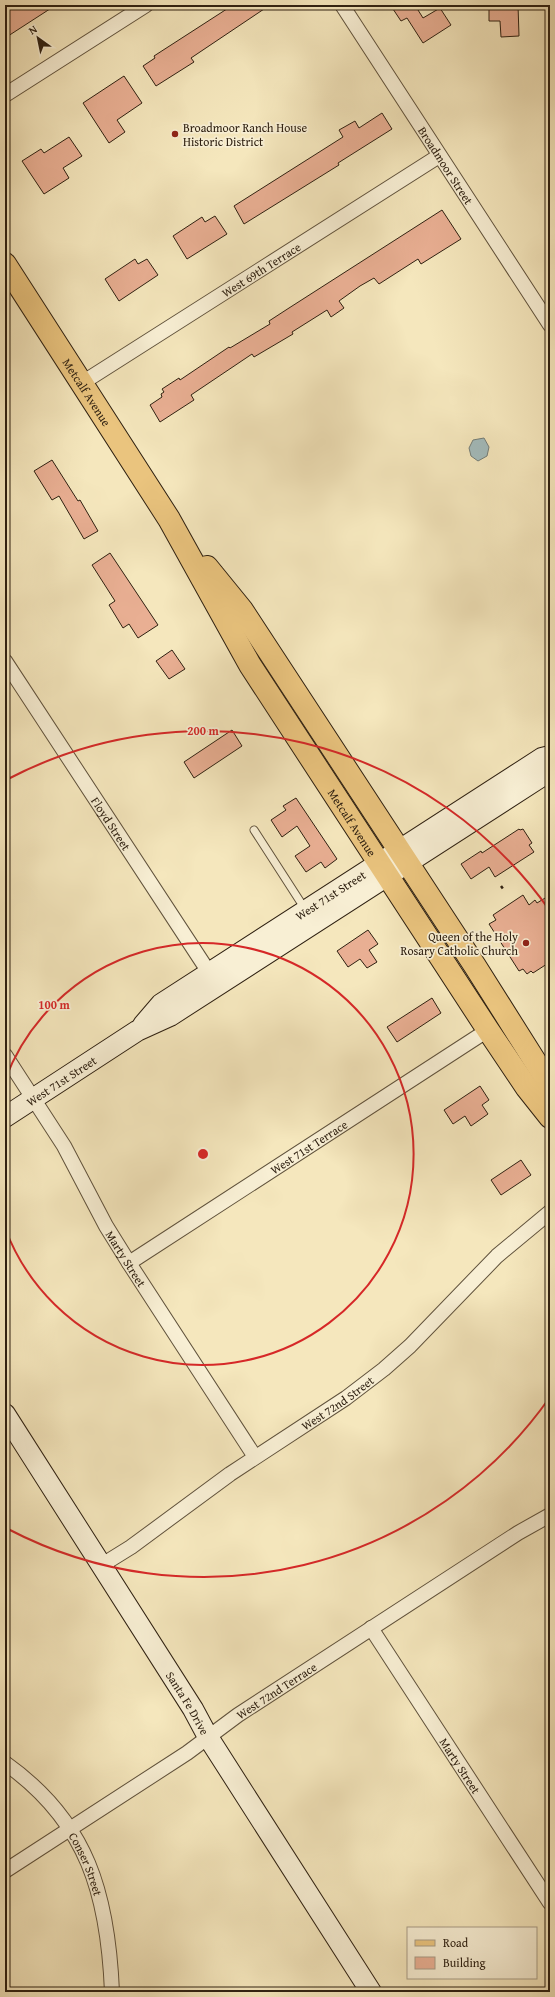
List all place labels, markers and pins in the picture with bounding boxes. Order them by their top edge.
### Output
place label: Broadmoor Ranch House Historic District [183,119,308,150]
marker: Broadmoor Ranch House Historic District [170,129,180,139]
place label: Queen of the Holy Rosary Catholic Church [401,928,518,959]
marker: Queen of the Holy Rosary Catholic Church [521,938,531,948]
centre of rings [196,1147,210,1161]

